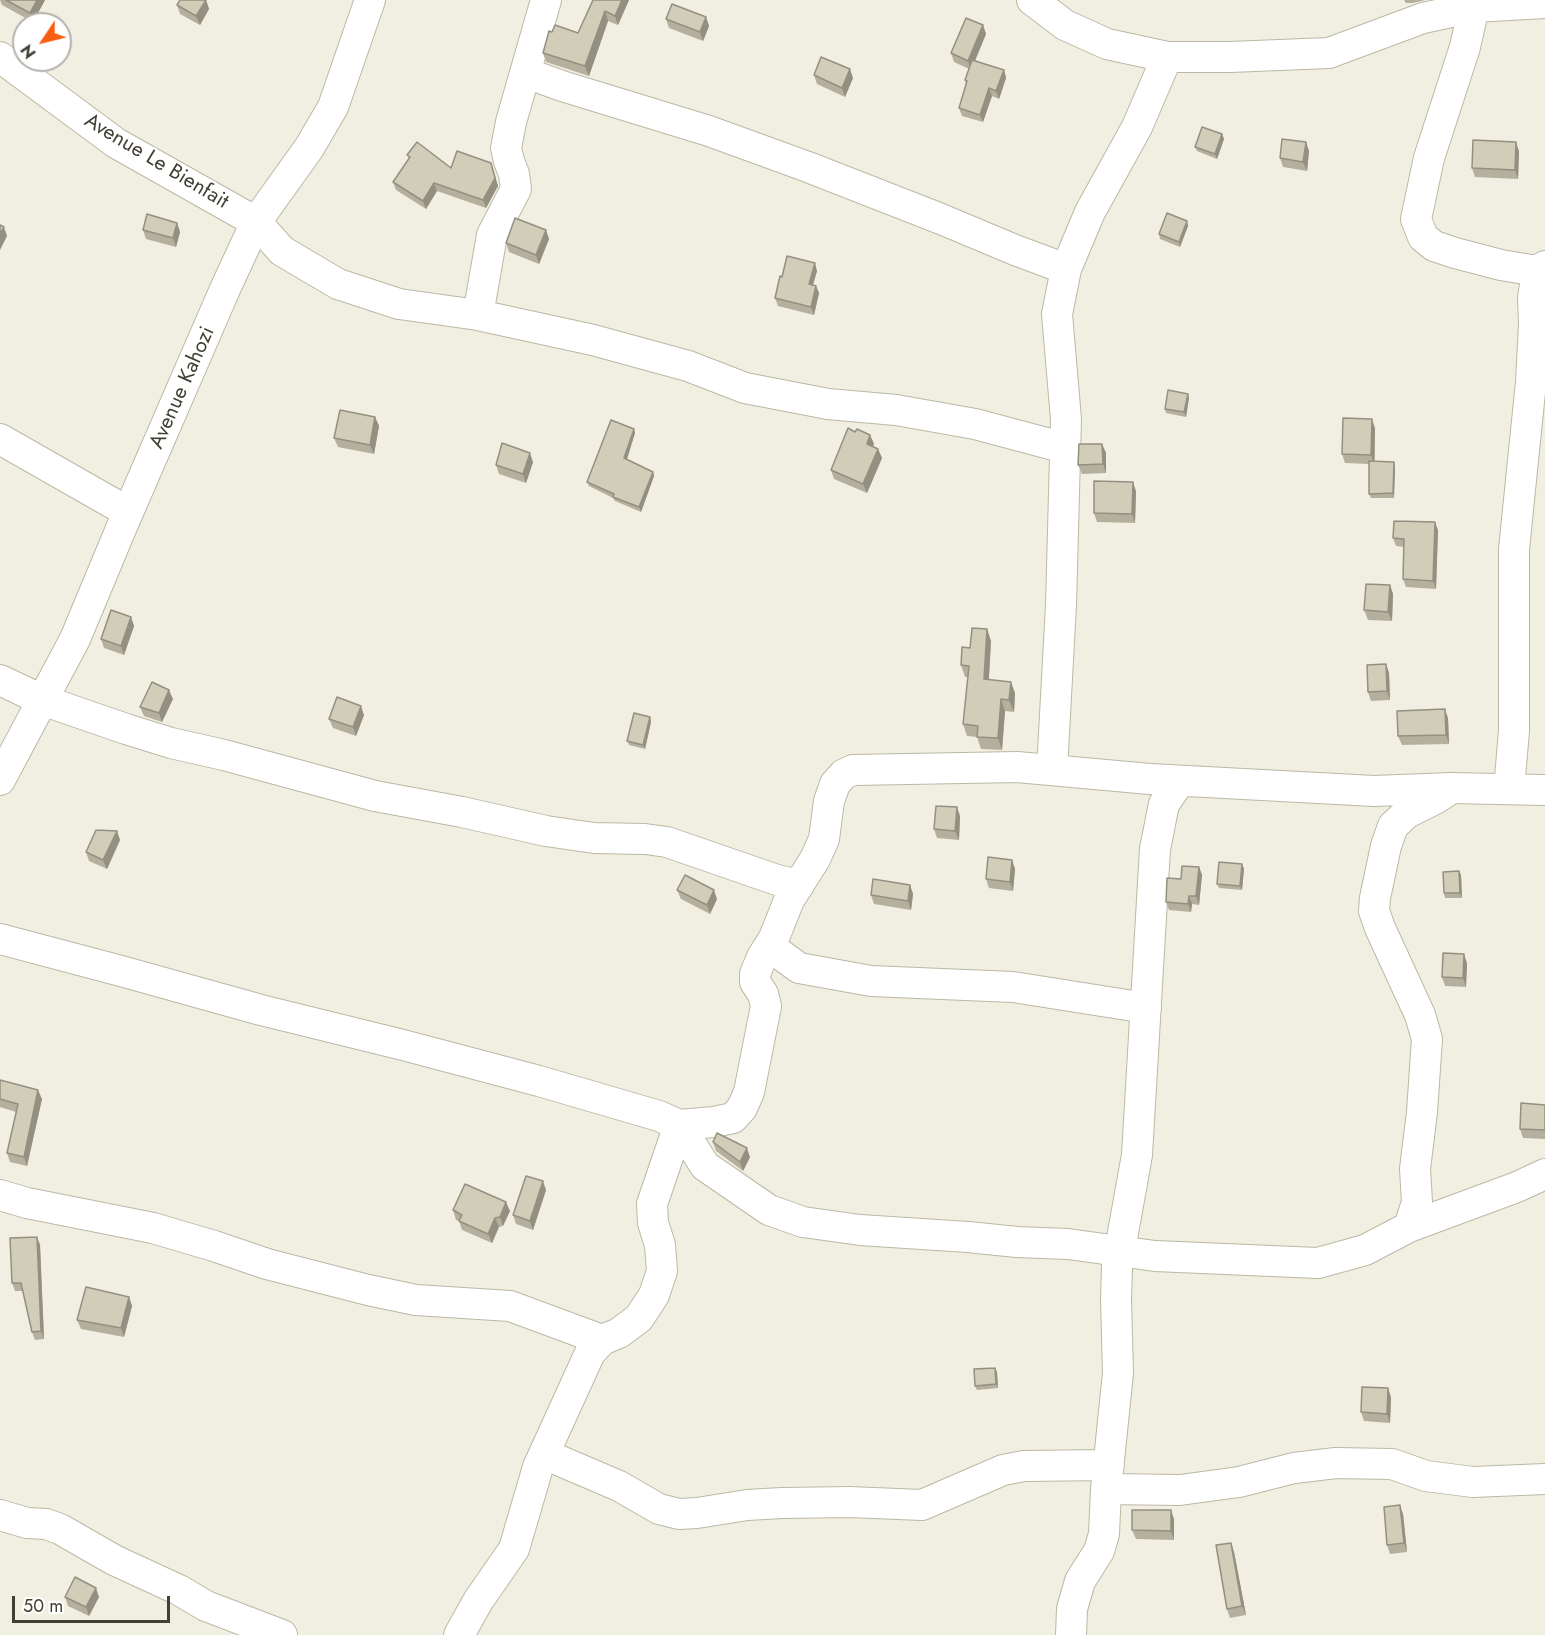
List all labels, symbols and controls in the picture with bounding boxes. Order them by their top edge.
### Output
north arrow [12,12,72,72]
text: N [15,40,42,63]
street label: Avenue Le Bienfait [79,109,233,215]
street label: Avenue Kahozi [145,323,221,453]
scale bar [15,1584,172,1622]
text: 50 m [23,1593,63,1619]

